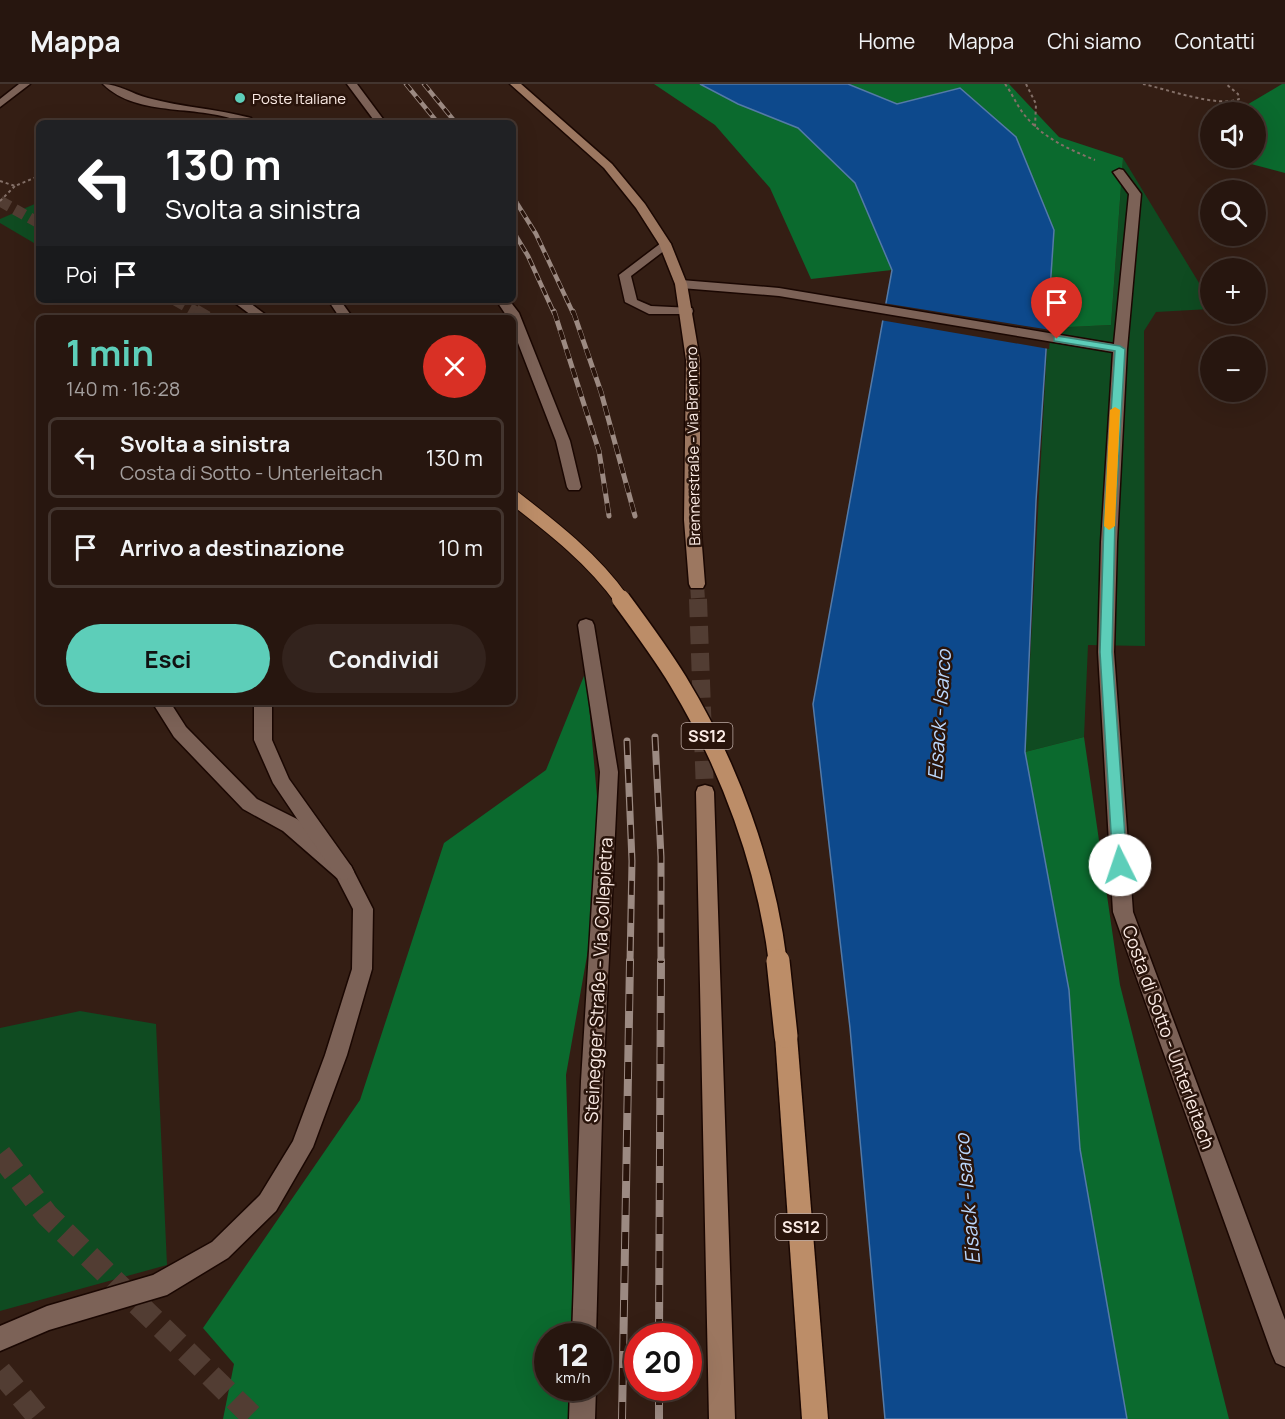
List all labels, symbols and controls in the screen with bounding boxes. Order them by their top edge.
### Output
text: Mappa [30,22,121,60]
text: Home [858,27,915,55]
text: Mappa [948,27,1014,55]
text: Chi siamo [1047,27,1142,55]
text: Contatti [1175,27,1255,55]
place label: Poste Italiane [252,88,346,109]
marker: Poste Italiane [233,91,247,105]
map controls [1200,102,1266,402]
button: sound [1200,102,1266,168]
text: 130 m [165,135,282,193]
icon: left [66,144,144,222]
button: search [1200,180,1266,246]
text: Svolta a sinistra [165,190,361,227]
icon: arrive [109,258,142,291]
button: + [1200,258,1266,324]
text: Poi [66,260,97,290]
pin [1031,277,1082,339]
icon: arrive [1040,286,1073,319]
text: 1 min [66,328,154,377]
button: close [423,335,486,398]
button: − [1200,336,1266,402]
street label: Brennerstraße - Via Brennero [681,346,705,546]
text: 140 m · 16:28 [66,375,180,402]
text: Svolta a sinistra [120,429,290,459]
icon: left [69,441,102,474]
text: 130 m [426,443,483,473]
text: Costa di Sotto - Unterleitach [120,459,383,486]
icon: arrive [69,531,102,564]
text: Arrivo a destinazione [120,533,344,563]
text: 10 m [438,533,483,563]
button: Esci [66,624,270,693]
button: Condividi [282,624,486,693]
water label: Eisack - Isarco [921,648,957,781]
road number: SS12 [682,723,732,749]
position arrow [1088,833,1152,897]
street label: Steinegger Straße - Via Collepietra [579,837,617,1123]
street label: Costa di Sotto - Unterleitach [1117,922,1221,1152]
water label: Eisack - Isarco [948,1131,986,1265]
road number: SS12 [776,1214,826,1240]
speed limit sign: 20 [624,1323,702,1401]
text: 12 [557,1334,589,1375]
text: km/h [556,1367,590,1388]

